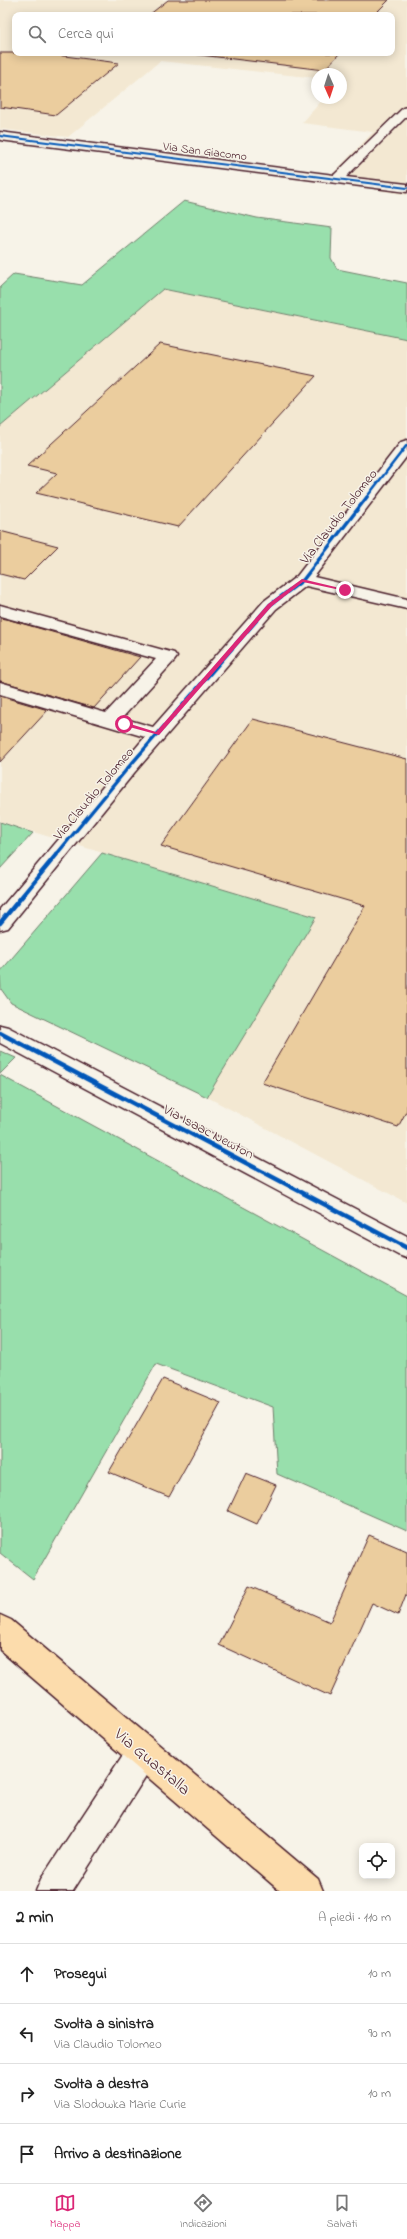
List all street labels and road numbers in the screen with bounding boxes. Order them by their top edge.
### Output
street label: Via San Giacomo [161,138,248,166]
street label: Via Claudio Tolomeo [295,465,383,570]
street label: Via Claudio Tolomeo [48,743,139,846]
street label: Via Isaac Newton [158,1099,257,1165]
street label: Via Guastalla [108,1722,196,1802]

